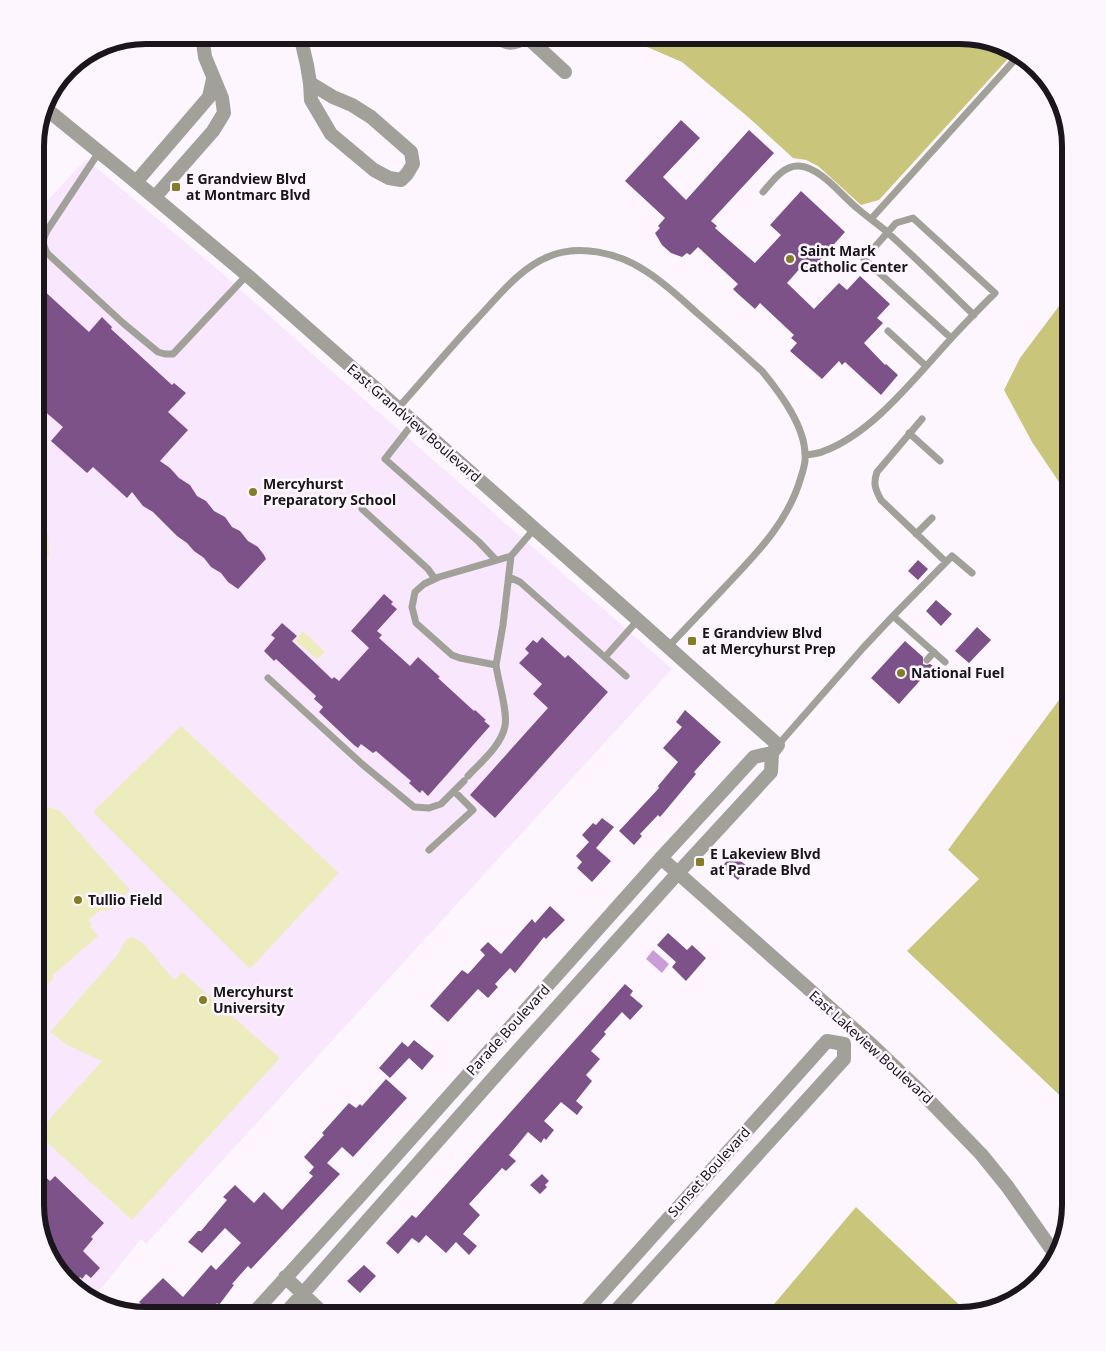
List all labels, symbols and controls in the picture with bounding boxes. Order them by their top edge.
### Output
place label: E Grandview Blvd at Montmarc Blvd [186,169,310,204]
marker: E Grandview Blvd at Montmarc Blvd [170,181,182,193]
place label: Saint Mark Catholic Center [800,241,908,276]
marker: Saint Mark Catholic Center [784,253,796,265]
street label: East Grandview Boulevard [343,359,485,486]
place label: Mercyhurst Preparatory School [263,474,396,509]
marker: Mercyhurst Preparatory School [247,486,259,498]
place label: E Grandview Blvd at Mercyhurst Prep [702,623,836,658]
marker: E Grandview Blvd at Mercyhurst Prep [686,635,698,647]
place label: National Fuel [911,663,1004,682]
marker: National Fuel [895,667,907,679]
place label: E Lakeview Blvd at Parade Blvd [710,844,821,879]
marker: E Lakeview Blvd at Parade Blvd [694,856,706,868]
place label: Tullio Field [88,890,163,909]
marker: Tullio Field [72,894,84,906]
street label: Parade Boulevard [462,980,554,1079]
place label: Mercyhurst University [213,982,293,1017]
street label: East Lakeview Boulevard [805,986,937,1108]
marker: Mercyhurst University [197,994,209,1006]
street label: Sunset Boulevard [663,1123,754,1221]

